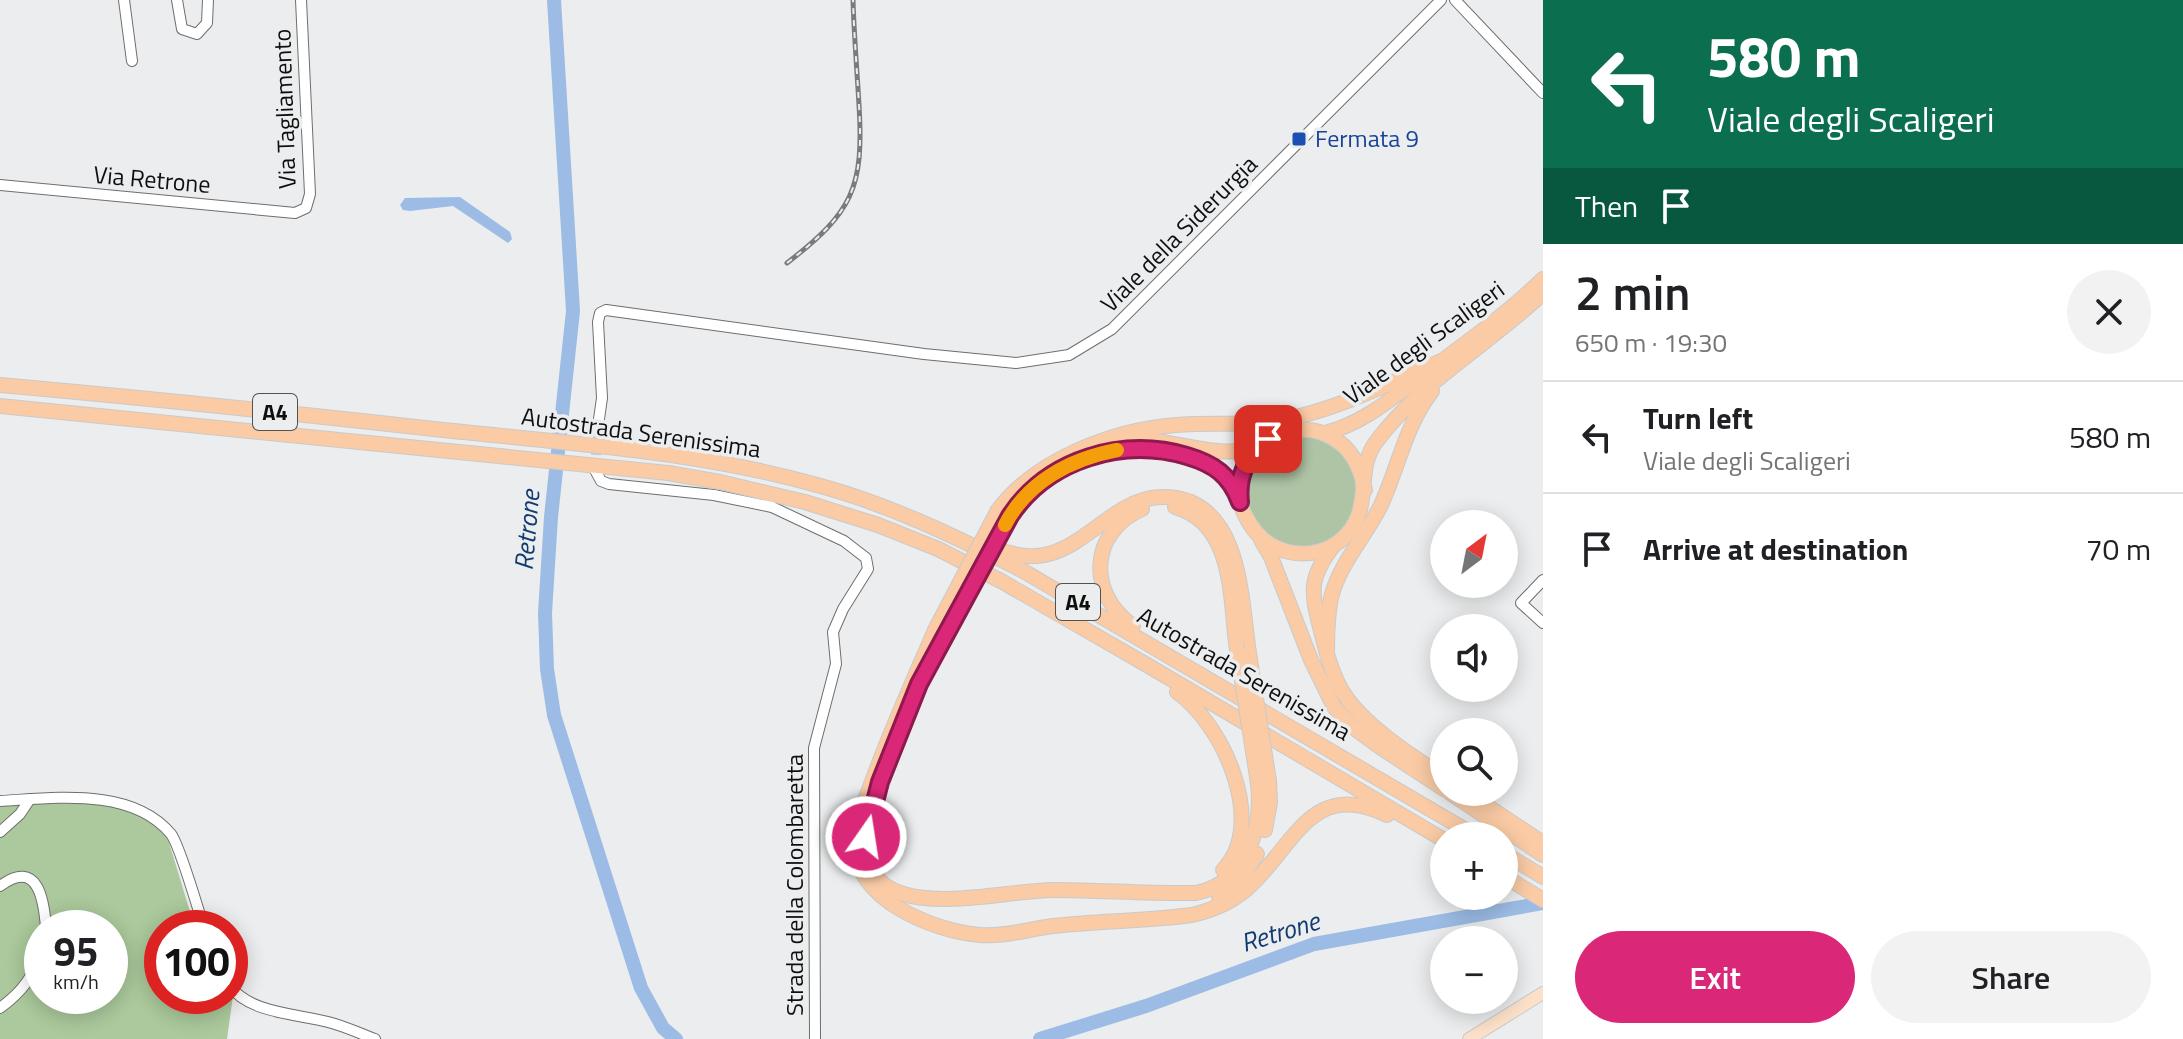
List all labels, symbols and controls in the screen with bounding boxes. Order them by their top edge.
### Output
text: 580 m [1707,14,1860,99]
street label: Via Tagliamento [263,28,305,190]
icon: left [1575,32,1679,136]
text: Viale degli Scaligeri [1707,91,1995,146]
place label: Fermata 9 [1315,120,1419,156]
marker: Fermata 9 [1290,130,1308,148]
street label: Viale della Siderurgia [1092,147,1265,320]
street label: Via Retrone [92,156,212,202]
text: Then [1575,183,1638,229]
icon: arrive [1654,184,1698,228]
text: 2 min [1575,256,1690,329]
button: close [2067,270,2151,354]
street label: Viale degli Scaligeri [1335,271,1512,413]
text: 650 m · 19:30 [1575,323,1727,362]
road number: A4 [253,394,297,430]
text: Turn left [1643,395,1753,441]
street label: Autostrada Serenissima [519,397,763,467]
pin [1234,405,1302,473]
text: 580 m [2069,414,2151,460]
icon: left [1575,415,1619,459]
icon: arrive [1246,417,1290,461]
text: Viale degli Scaligeri [1643,441,1851,480]
water label: Retrone [504,486,550,572]
north arrow [1430,510,1518,598]
map controls [1430,510,1518,1014]
text: Arrive at destination [1643,526,1908,572]
text: 70 m [2086,526,2151,572]
icon: arrive [1575,527,1619,571]
road number: A4 [1056,584,1100,620]
street label: Autostrada Serenissima [1131,597,1358,749]
button: sound [1430,614,1518,702]
button: search [1430,718,1518,806]
street label: Strada della Colombaretta [776,754,812,1016]
position arrow [824,795,908,879]
button: + [1430,822,1518,910]
water label: Retrone [1236,901,1326,962]
speed limit sign: 100 [144,910,248,1014]
text: 95 [54,921,98,982]
button: − [1430,926,1518,1014]
button: Exit [1575,931,1855,1023]
button: Share [1871,931,2151,1023]
text: km/h [53,966,99,997]

